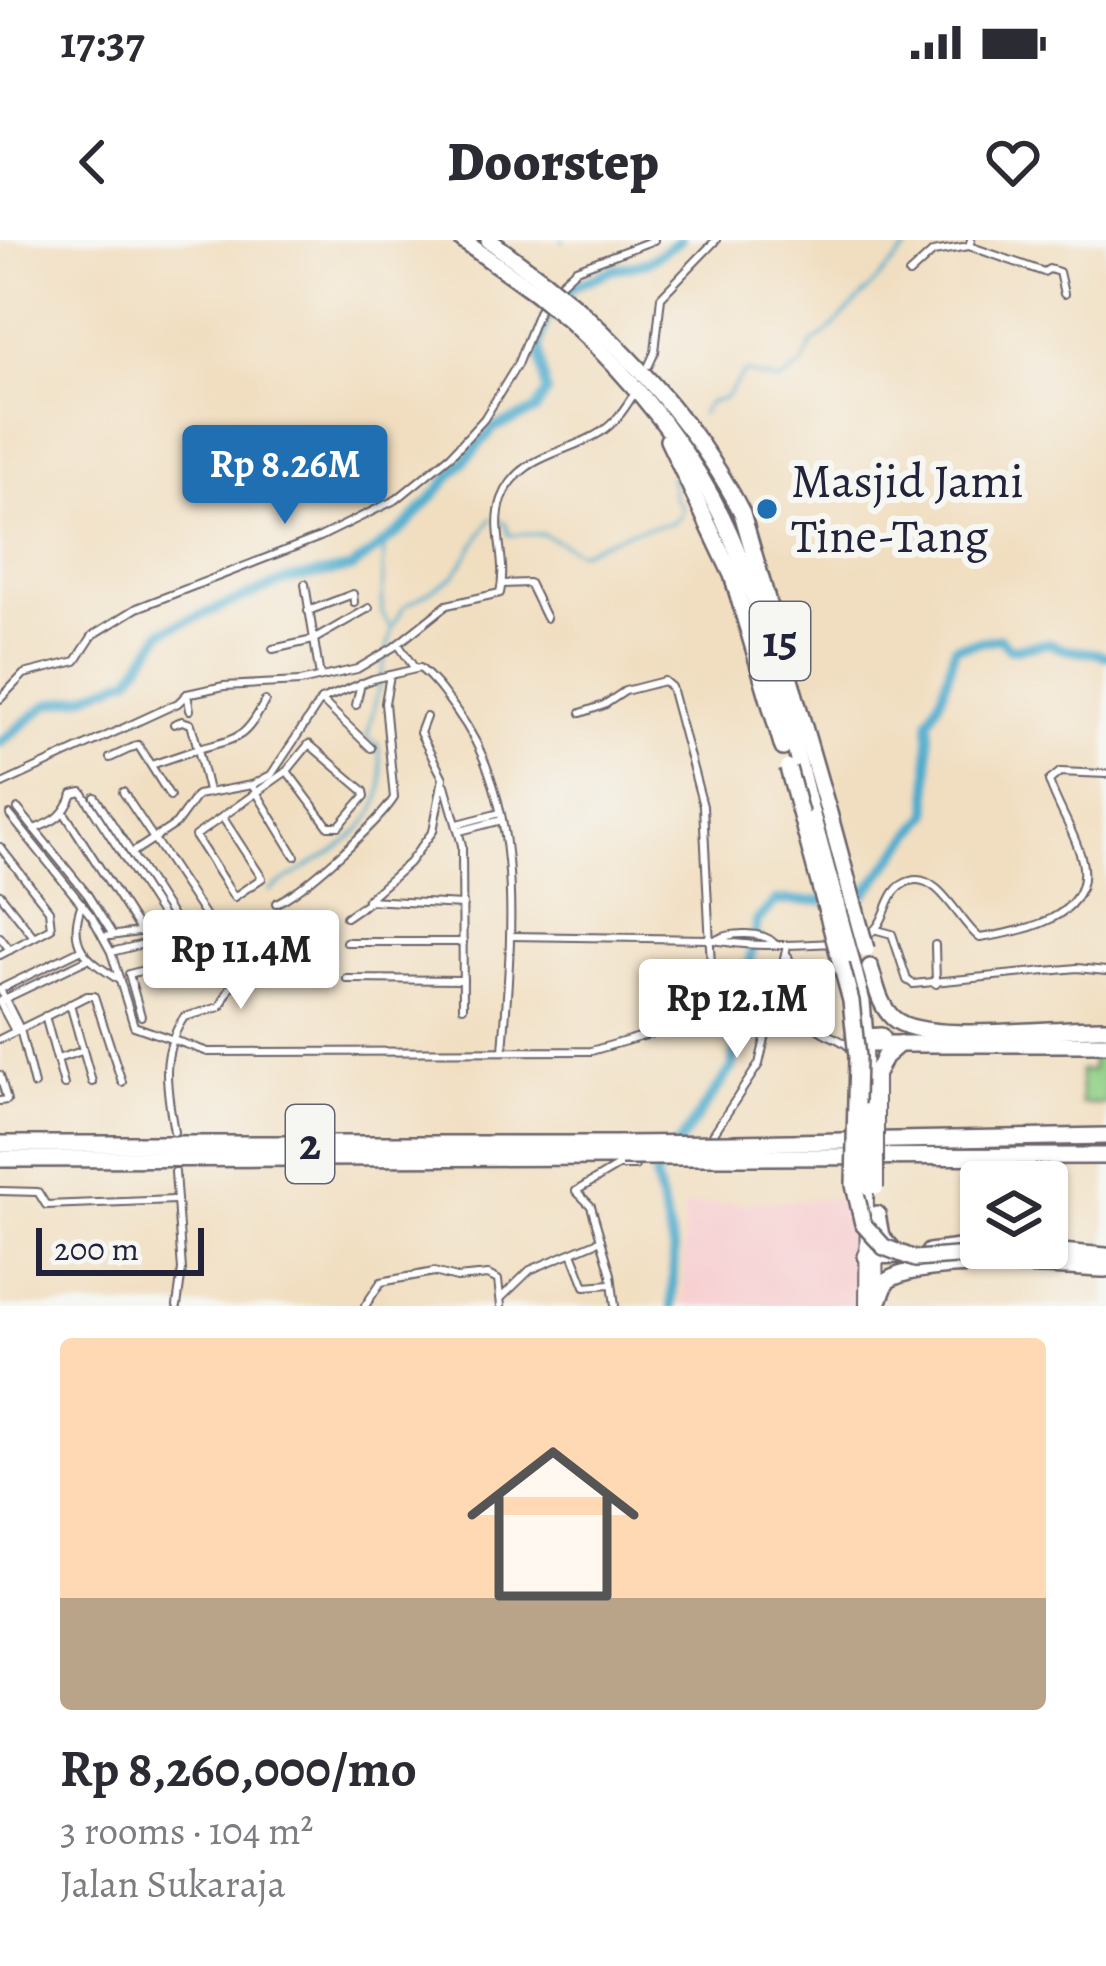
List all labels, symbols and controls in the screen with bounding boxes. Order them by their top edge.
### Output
text: 17:37 [60,11,145,73]
text: Doorstep [447,125,659,199]
icon: back [60,129,126,195]
icon: heart [980,129,1046,195]
pin: Rp 8.26M [161,425,409,527]
text: Rp 8.26M [209,437,361,490]
place label: Masjid Jami Tine-Tang [791,448,1024,569]
marker: Masjid Jami Tine-Tang [754,496,780,522]
road number: 15 [750,602,810,680]
pin: Rp 11.4M [117,910,365,1012]
text: Rp 11.4M [170,922,312,975]
pin: Rp 12.1M [613,959,861,1061]
text: Rp 12.1M [666,971,808,1024]
road number: 2 [286,1105,334,1183]
map controls [960,1161,1068,1269]
button: layers [960,1161,1068,1269]
scale bar [36,1222,204,1275]
text: 200 m [54,1226,139,1271]
icon: home [445,1416,661,1632]
text: Rp 8,260,000/mo [60,1734,417,1804]
text: 3 rooms · 104 m² [60,1804,313,1857]
text: Jalan Sukaraja [60,1857,286,1910]

